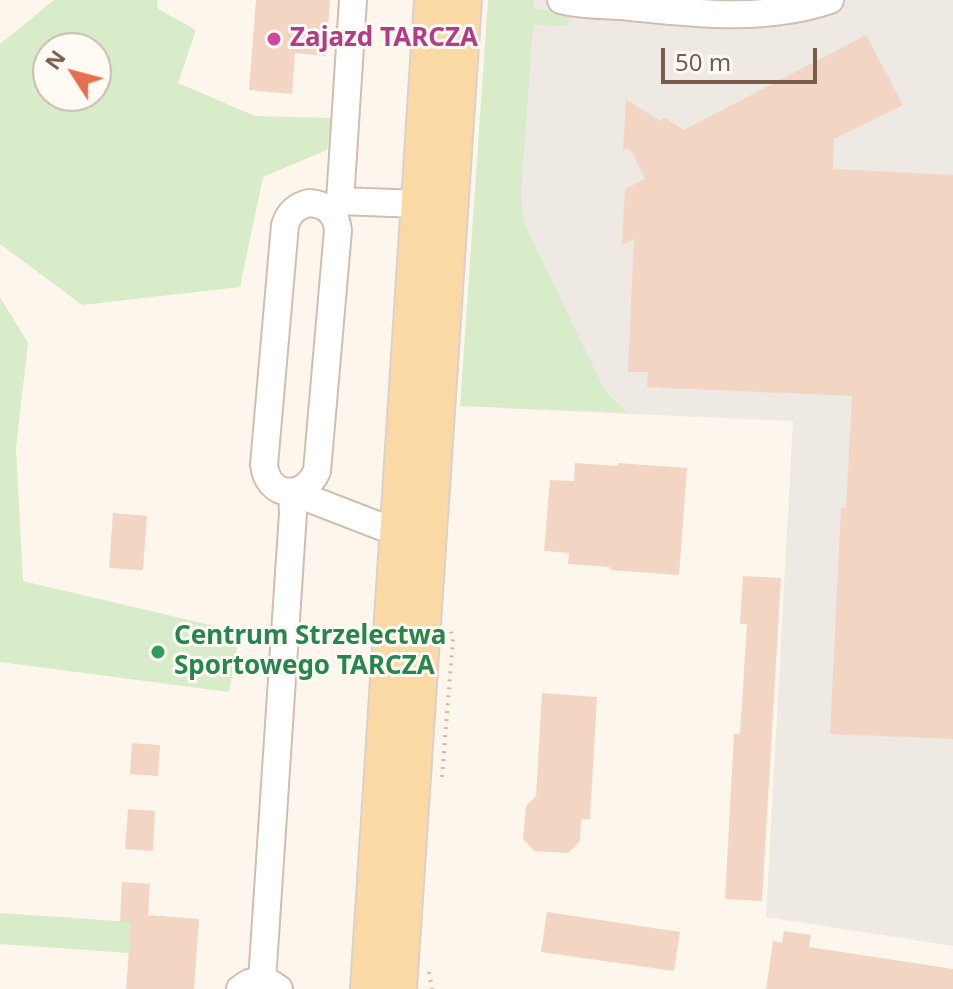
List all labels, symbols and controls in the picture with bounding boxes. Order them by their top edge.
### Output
place label: Zajazd TARCZA [290,23,478,55]
marker: Zajazd TARCZA [265,30,283,48]
north arrow [32,32,112,112]
scale bar [665,32,821,82]
text: N [37,43,72,75]
text: 50 m [675,45,731,78]
place label: Centrum Strzelectwa Sportowego TARCZA [174,621,446,682]
marker: Centrum Strzelectwa Sportowego TARCZA [149,643,167,661]

